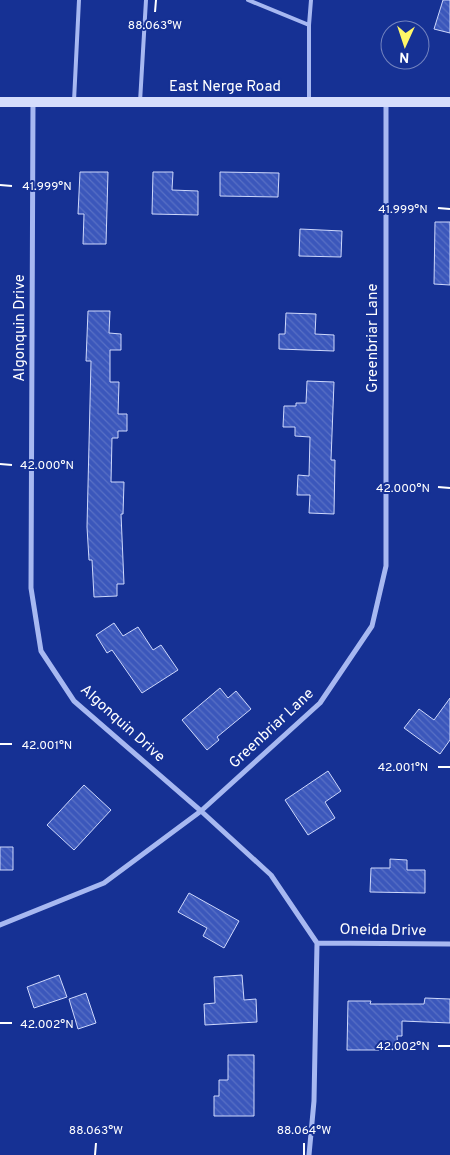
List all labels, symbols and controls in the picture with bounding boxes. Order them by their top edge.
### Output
text: 88.063°W [128,18,182,34]
north arrow [380,20,430,70]
text: N [399,48,410,65]
street label: East Nerge Road [169,78,281,97]
text: 41.999°N [22,179,72,195]
text: 41.999°N [378,202,428,218]
street label: Algonquin Drive [11,274,30,382]
street label: Greenbriar Lane [364,283,383,393]
text: 42.000°N [20,458,74,474]
text: 42.000°N [376,481,430,497]
street label: Algonquin Drive [76,681,168,767]
street label: Greenbriar Lane [226,685,318,773]
text: 42.001°N [22,738,72,754]
text: 42.001°N [378,760,428,776]
street label: Oneida Drive [339,921,427,941]
text: 42.002°N [20,1017,74,1033]
text: 42.002°N [376,1039,430,1055]
text: 88.063°W [69,1123,123,1139]
text: 88.064°W [277,1123,331,1139]

